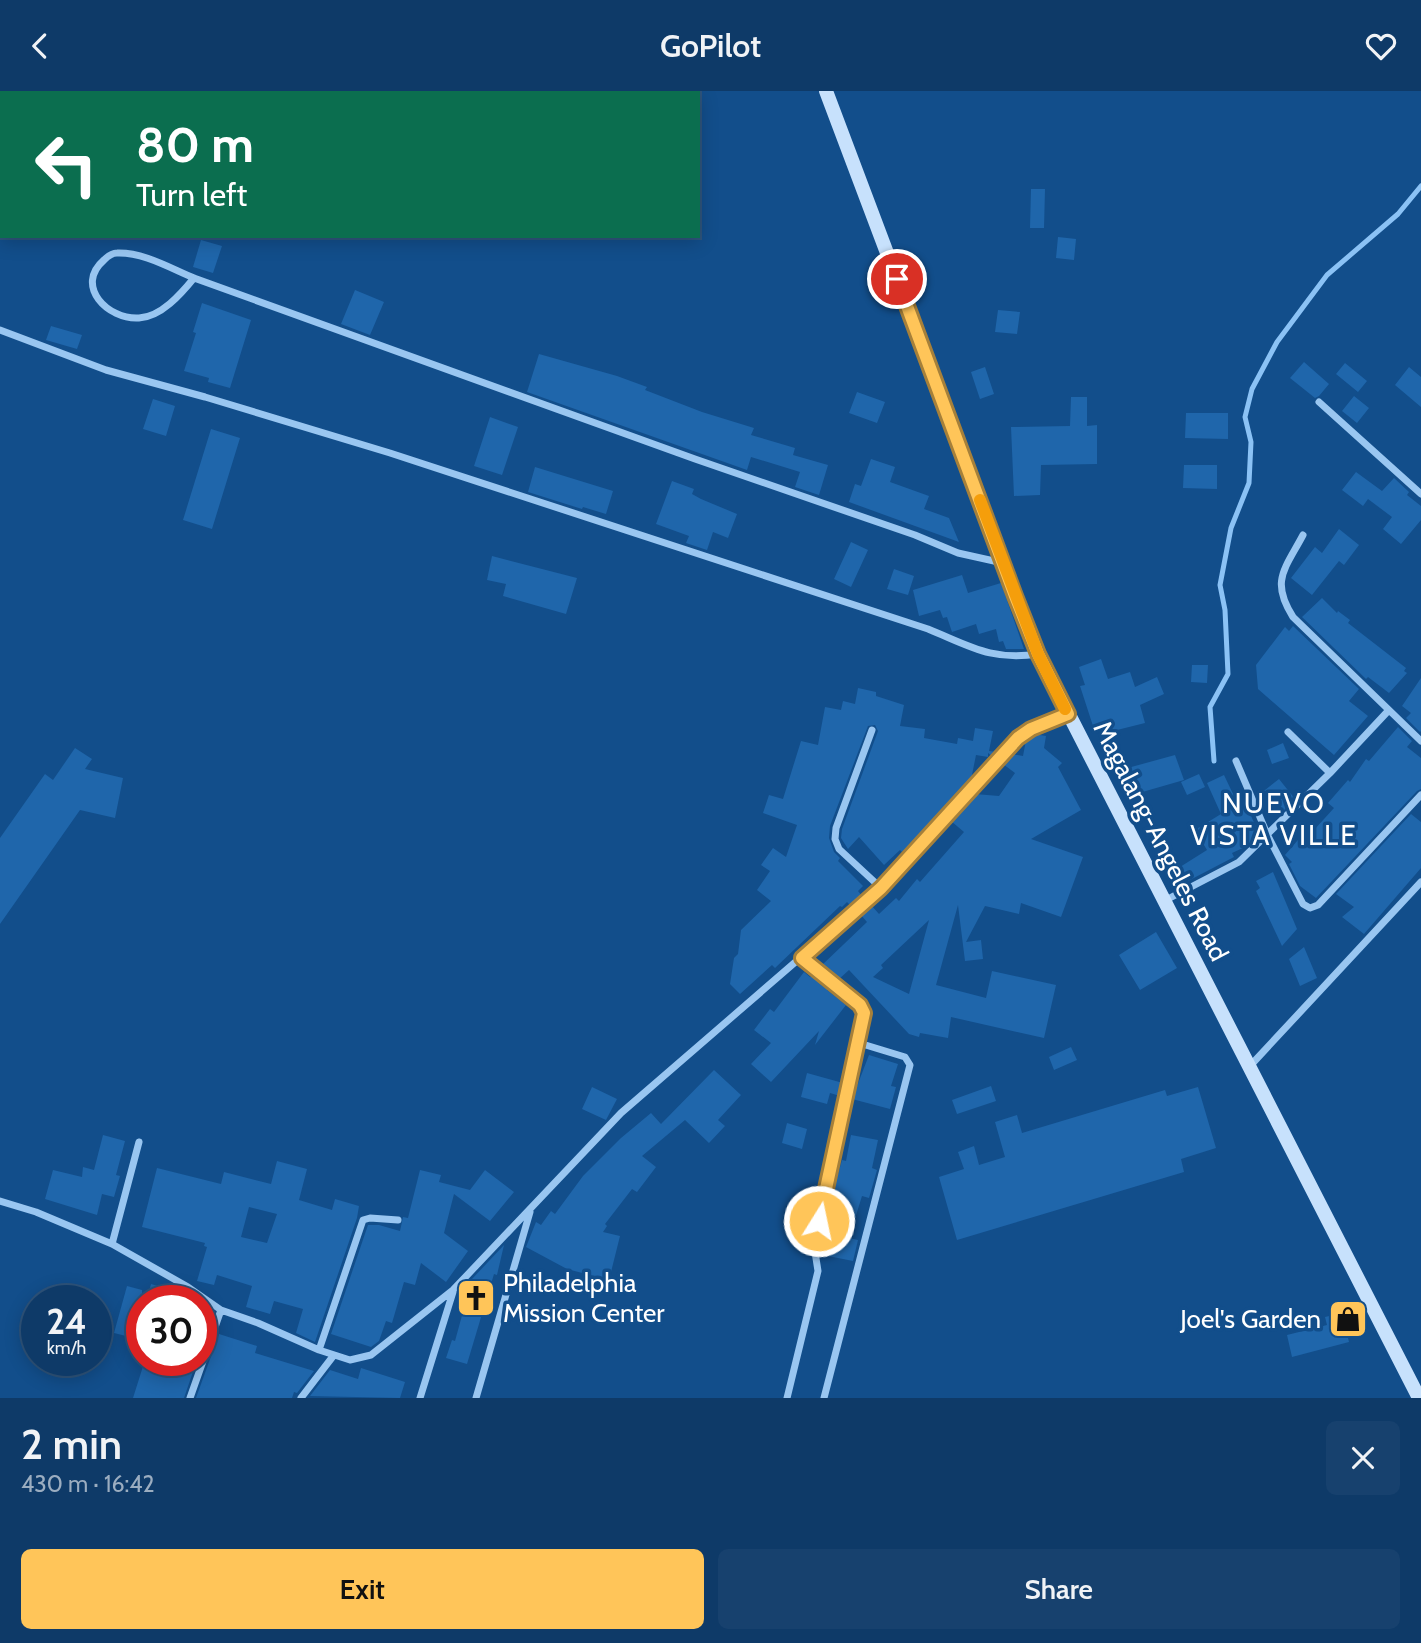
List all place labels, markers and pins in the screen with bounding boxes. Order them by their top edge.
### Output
pin [867,249,927,309]
place label: Philadelphia Mission Center [503,1267,665,1329]
church icon: Philadelphia Mission Center [455,1277,497,1319]
shop icon: Joel's Garden [1327,1298,1369,1340]
place label: Joel's Garden [1179,1303,1321,1335]

